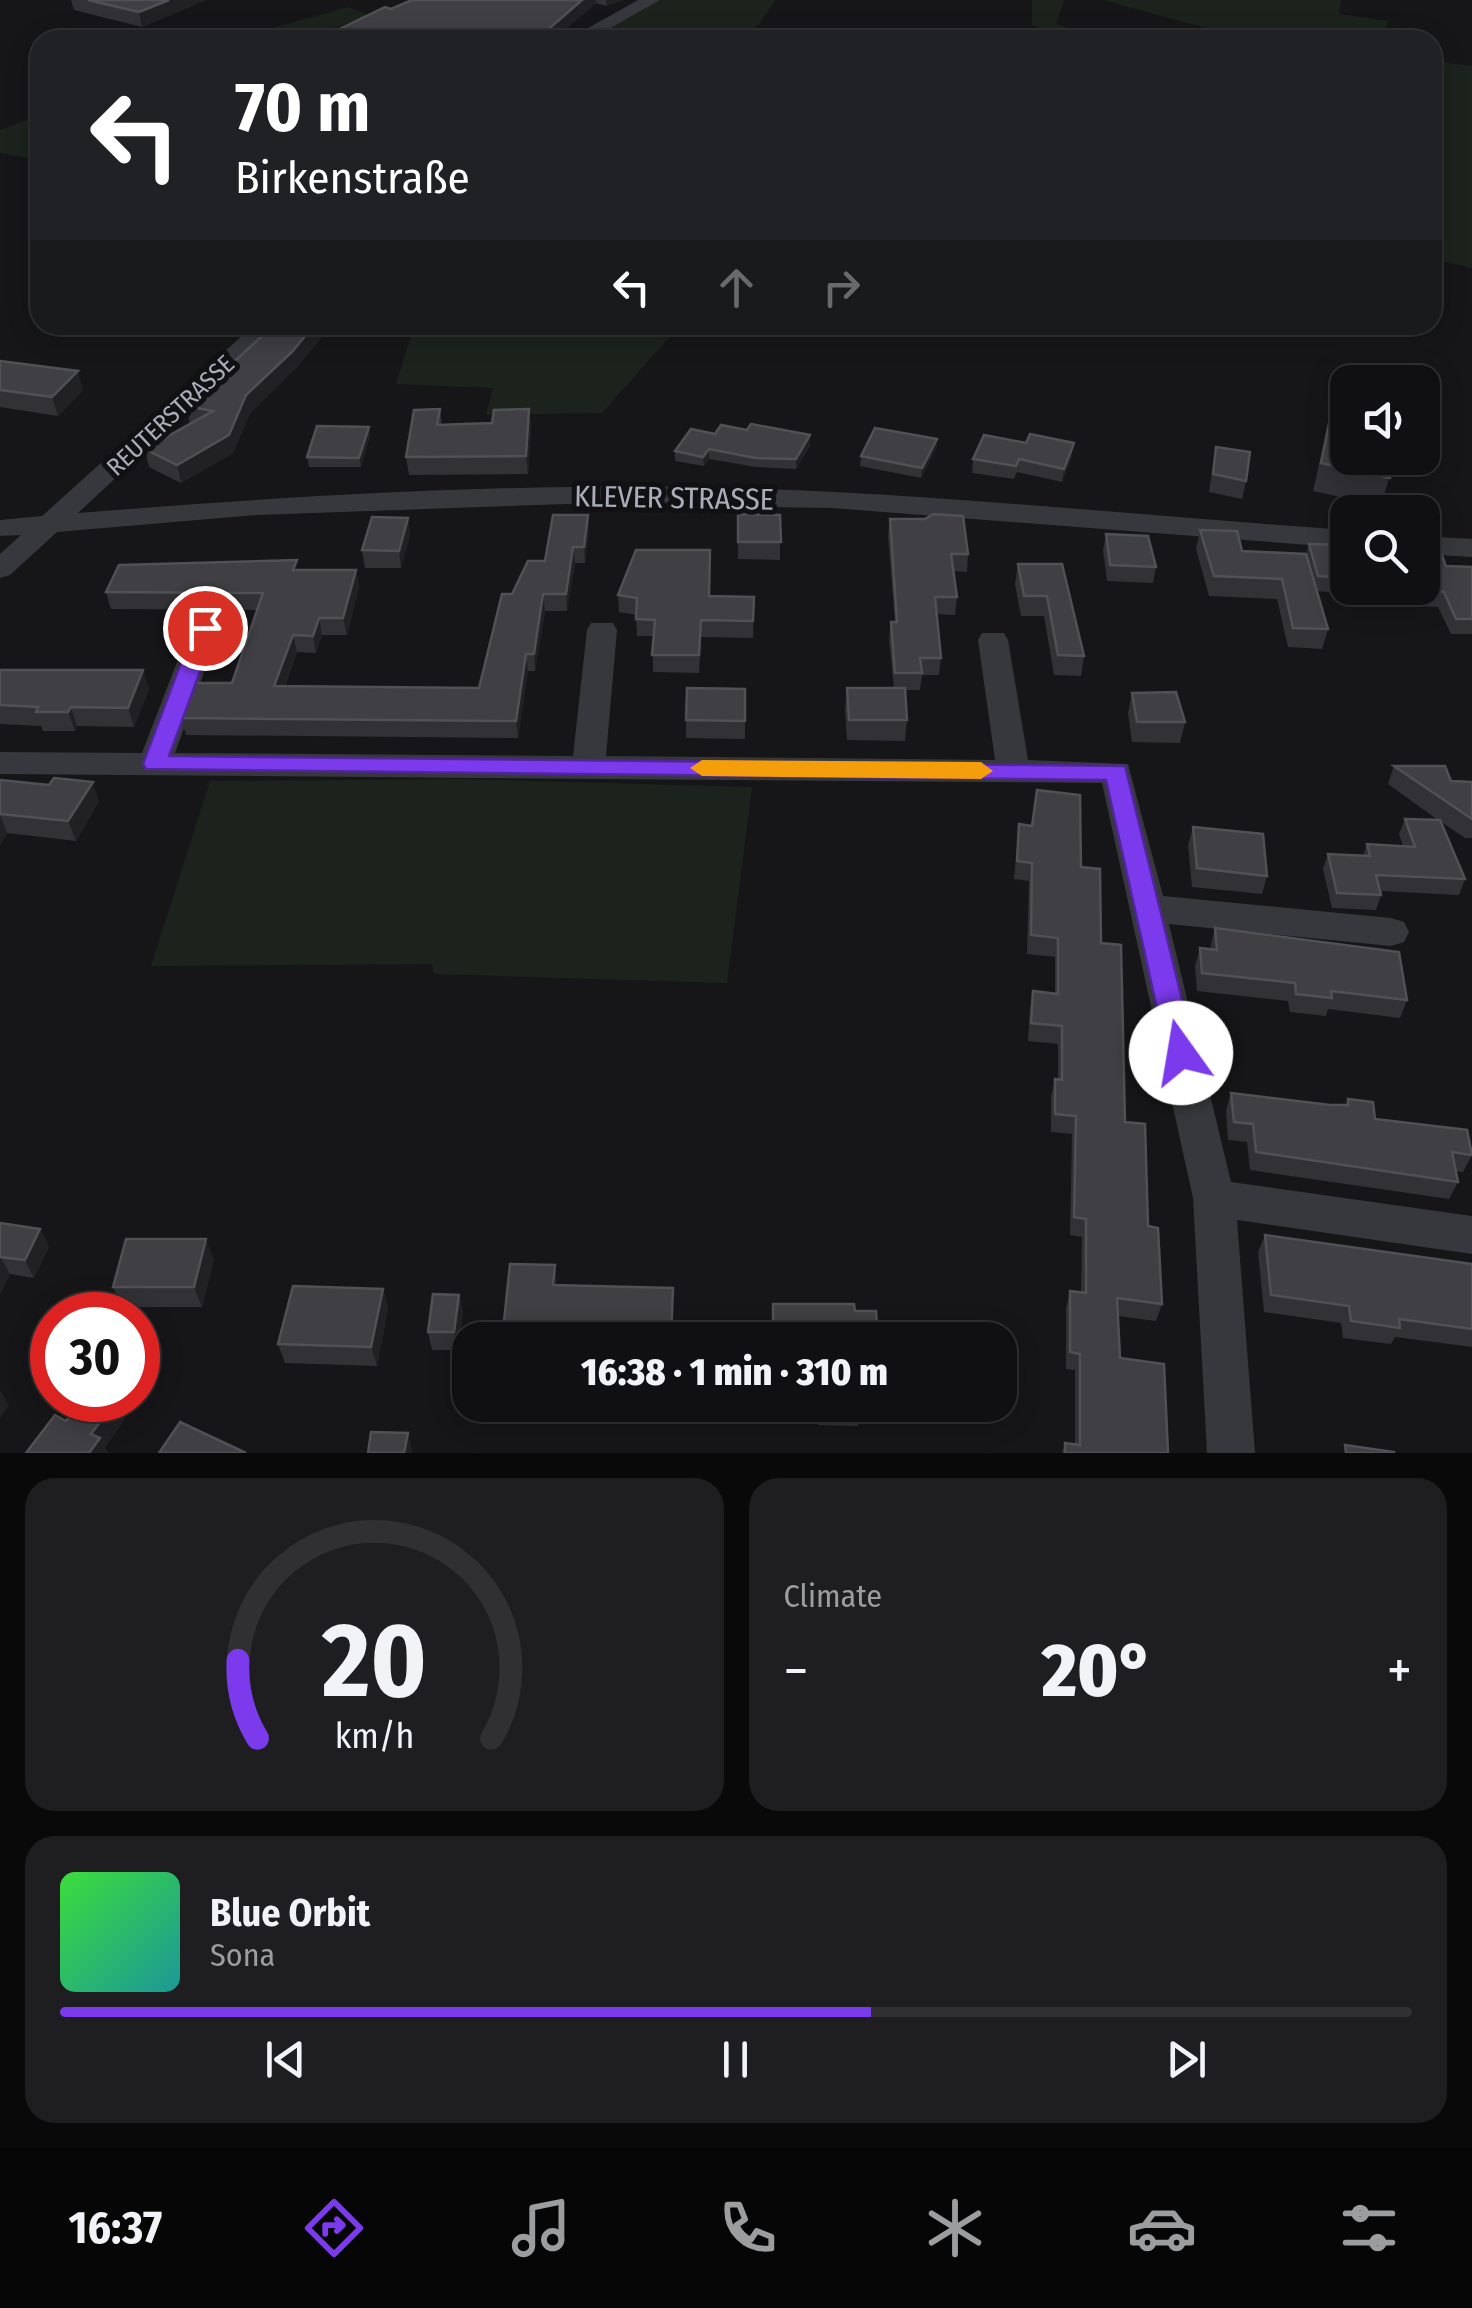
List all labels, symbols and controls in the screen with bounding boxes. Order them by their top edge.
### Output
text: 70 m [235,66,370,150]
icon: left [70,70,200,200]
text: Birkenstraße [235,151,470,205]
icon: left [604,260,659,315]
icon: ahead [709,260,764,315]
icon: right [814,260,869,315]
street label: REUTERSTRASSE [101,349,241,482]
map controls [1330,365,1440,605]
button: sound [1330,365,1440,475]
street label: KLEVER STRASSE [574,478,774,518]
button: search [1330,495,1440,605]
pin [163,586,248,671]
icon: arrive [178,601,233,656]
position arrow [1129,1001,1233,1105]
speed limit sign: 30 [30,1292,160,1422]
text: 16:38 · 1 min · 310 m [581,1349,888,1395]
text: Climate [784,1577,882,1615]
text: 20 [321,1599,427,1724]
text: 20° [1042,1626,1154,1716]
text: − [784,1638,808,1704]
text: + [1387,1638,1412,1704]
text: km/h [334,1715,414,1757]
text: Blue Orbit [210,1890,370,1936]
text: Sona [210,1936,275,1974]
icon: previous [258,2032,313,2087]
icon: pause [708,2032,763,2087]
icon: next [1159,2032,1214,2087]
icon: directions [299,2193,369,2263]
icon: music [506,2193,576,2263]
icon: phone [713,2193,783,2263]
icon: climate [920,2193,990,2263]
icon: car [1127,2193,1197,2263]
icon: filters [1334,2193,1404,2263]
text: 16:37 [68,2201,162,2255]

